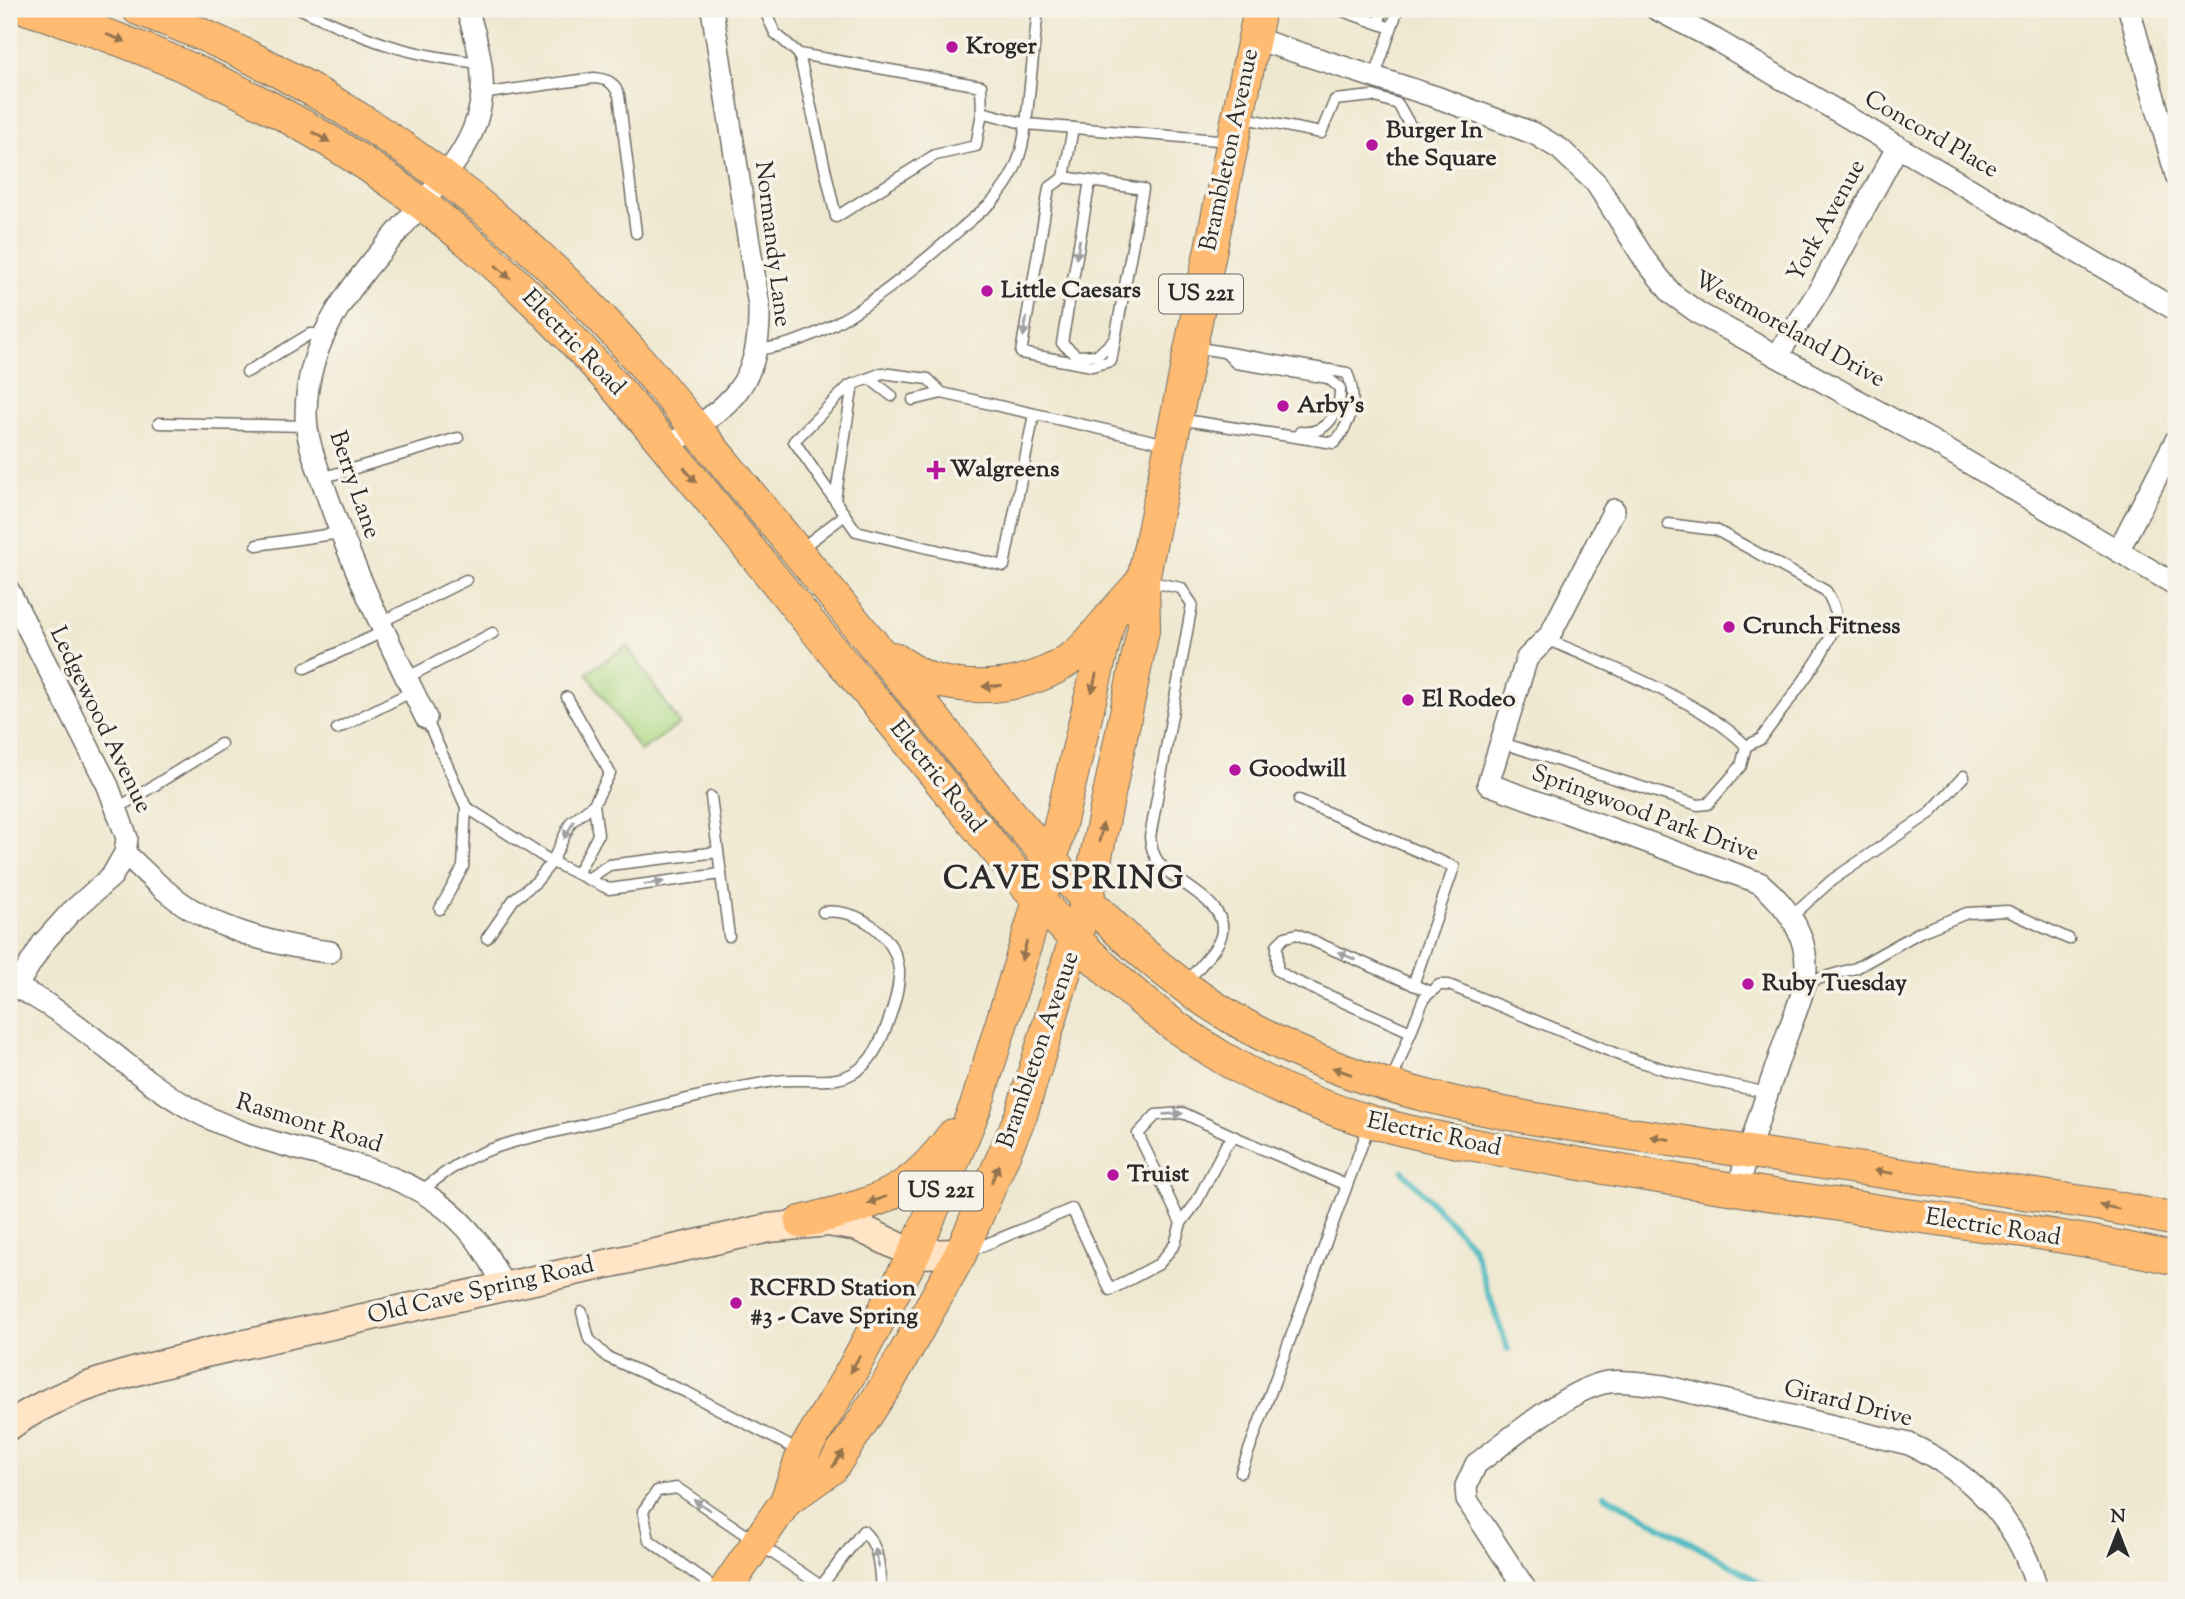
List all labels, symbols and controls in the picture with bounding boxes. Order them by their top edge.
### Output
place label: Kroger [966,30,1038,64]
one-way arrow [106,33,127,44]
marker: Kroger [944,39,960,55]
street label: Brambleton Avenue [1192,46,1268,254]
street label: Concord Place [1857,83,2005,187]
place label: Burger In the Square [1386,114,1497,176]
one-way arrow [311,131,330,143]
marker: Burger In the Square [1364,137,1380,153]
street label: York Avenue [1779,154,1875,288]
street label: Normandy Lane [745,159,799,329]
one-way arrow [1072,238,1083,260]
street label: Westmoreland Drive [1687,263,1891,397]
one-way arrow [494,264,512,280]
place label: Little Caesars [1001,274,1141,308]
road number: US 221 [1159,274,1243,314]
street label: Electric Road [513,282,633,404]
marker: Little Caesars [979,283,995,299]
one-way arrow [1019,316,1030,338]
place label: Arby's [1297,389,1364,423]
marker: Arby's [1275,398,1291,414]
street label: Berry Lane [320,426,388,544]
place label: Walgreens [950,453,1059,487]
marker: Walgreens [928,462,944,478]
one-way arrow [682,467,697,484]
place label: Crunch Fitness [1743,610,1901,644]
marker: Crunch Fitness [1721,619,1737,635]
street label: Ledgewood Avenue [40,621,160,819]
one-way arrow [1088,672,1099,694]
one-way arrow [981,681,1003,692]
place label: El Rodeo [1422,683,1516,717]
marker: El Rodeo [1400,692,1416,708]
street label: Electric Road [881,713,993,841]
place label: Goodwill [1249,753,1347,787]
street label: Springwood Park Drive [1526,757,1764,871]
marker: Goodwill [1227,762,1243,778]
one-way arrow [562,820,575,839]
one-way arrow [1095,822,1106,844]
district label: CAVE SPRING [943,857,1185,903]
one-way arrow [643,877,665,888]
one-way arrow [1018,940,1029,962]
street label: Brambleton Avenue [989,947,1089,1153]
one-way arrow [1337,950,1357,962]
place label: Ruby Tuesday [1762,967,1907,1001]
marker: Ruby Tuesday [1740,976,1756,992]
one-way arrow [1331,1065,1352,1076]
street label: Rasmont Road [231,1086,387,1163]
street label: Electric Road [1364,1104,1505,1166]
one-way arrow [1162,1109,1184,1120]
one-way arrow [1648,1132,1670,1143]
place label: Truist [1127,1158,1190,1192]
one-way arrow [990,1164,1001,1185]
one-way arrow [1873,1166,1895,1177]
marker: Truist [1105,1167,1121,1183]
road number: US 221 [899,1172,983,1210]
one-way arrow [867,1194,888,1205]
street label: Electric Road [1923,1201,2064,1256]
one-way arrow [2098,1201,2120,1212]
street label: Old Cave Spring Road [364,1248,598,1334]
place label: RCFRD Station #3 - Cave Spring [750,1272,918,1334]
marker: RCFRD Station #3 - Cave Spring [728,1295,744,1311]
one-way arrow [849,1355,861,1374]
street label: Girard Drive [1780,1372,1916,1436]
one-way arrow [831,1450,845,1468]
one-way arrow [693,1498,711,1512]
north arrow [2084,1498,2154,1568]
text: N [2110,1504,2126,1531]
one-way arrow [871,1547,882,1569]

